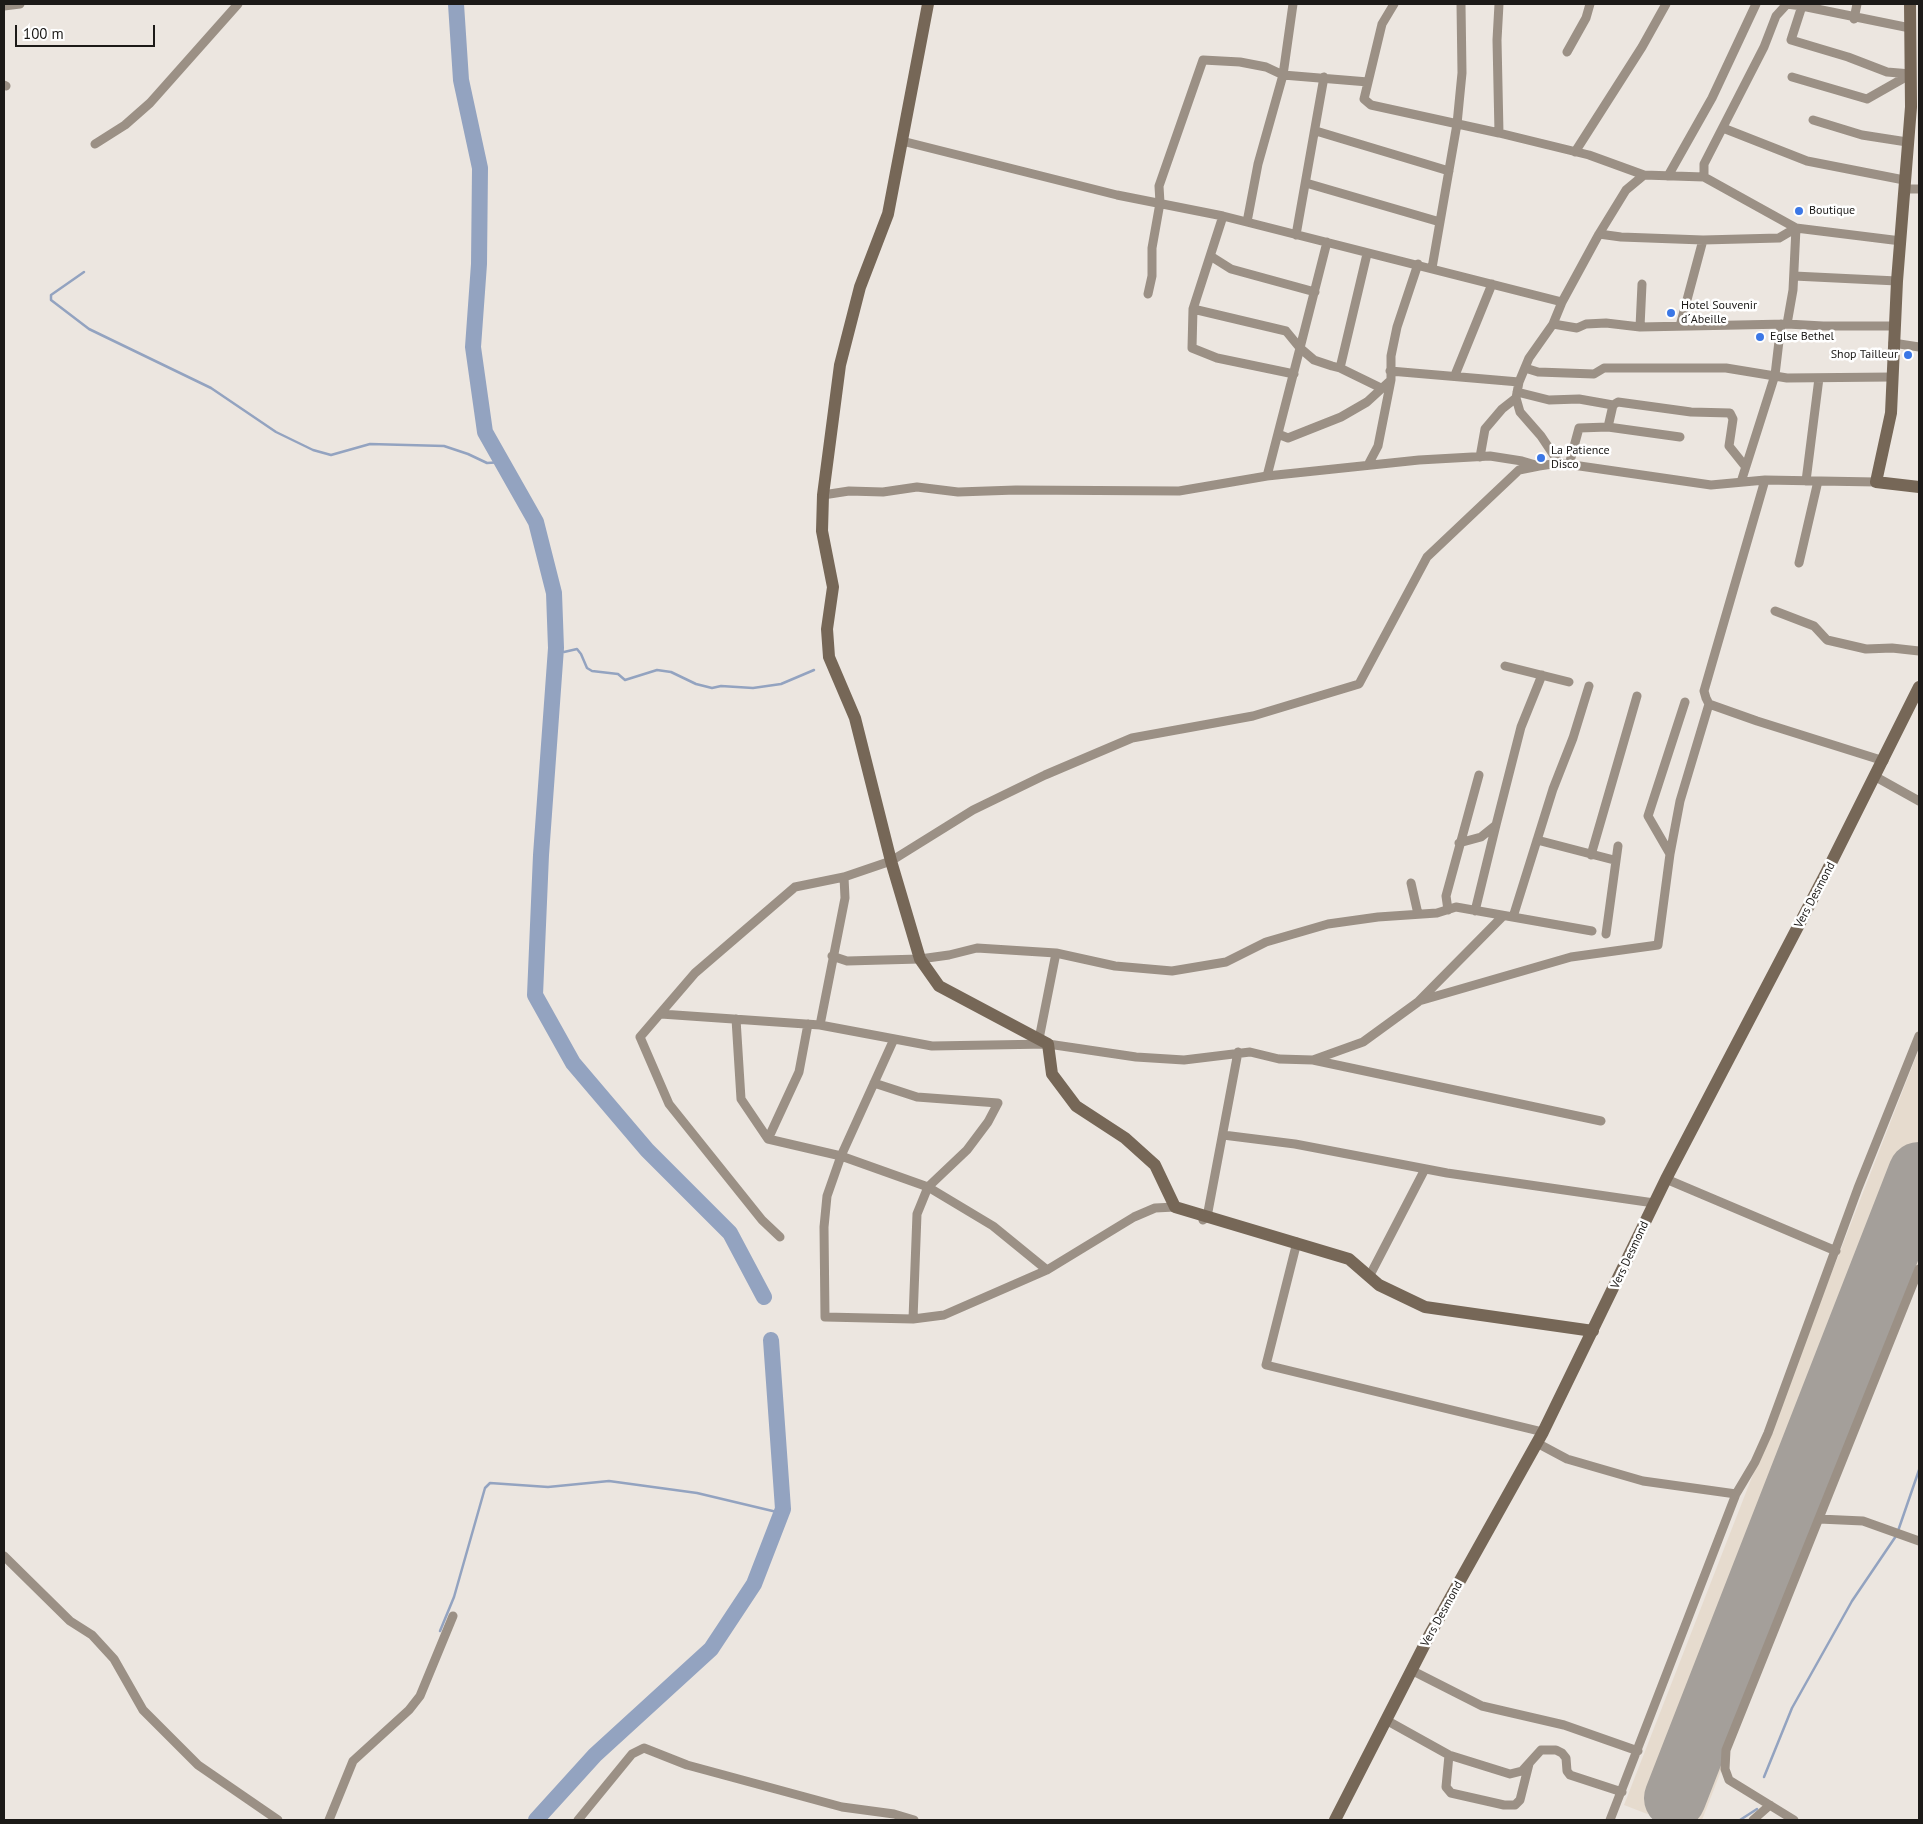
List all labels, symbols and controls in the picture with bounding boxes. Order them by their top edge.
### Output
scale bar [18,15,158,47]
text: 100 m [23,24,64,43]
place label: Boutique [1809,204,1855,218]
marker: Boutique [1793,205,1805,217]
place label: Hotel Souvenir d´Abeille [1681,299,1757,327]
marker: Hotel Souvenir d´Abeille [1665,307,1677,319]
place label: Eglse Bethel [1770,330,1834,344]
marker: Eglse Bethel [1754,331,1766,343]
place label: Shop Tailleur [1831,348,1898,362]
marker: Shop Tailleur [1902,349,1914,361]
place label: La Patience Disco [1551,444,1610,472]
marker: La Patience Disco [1535,452,1547,464]
street label: Vers Desmond [1792,860,1838,930]
street label: Vers Desmond [1608,1219,1652,1291]
street label: Vers Desmond [1418,1579,1466,1649]

